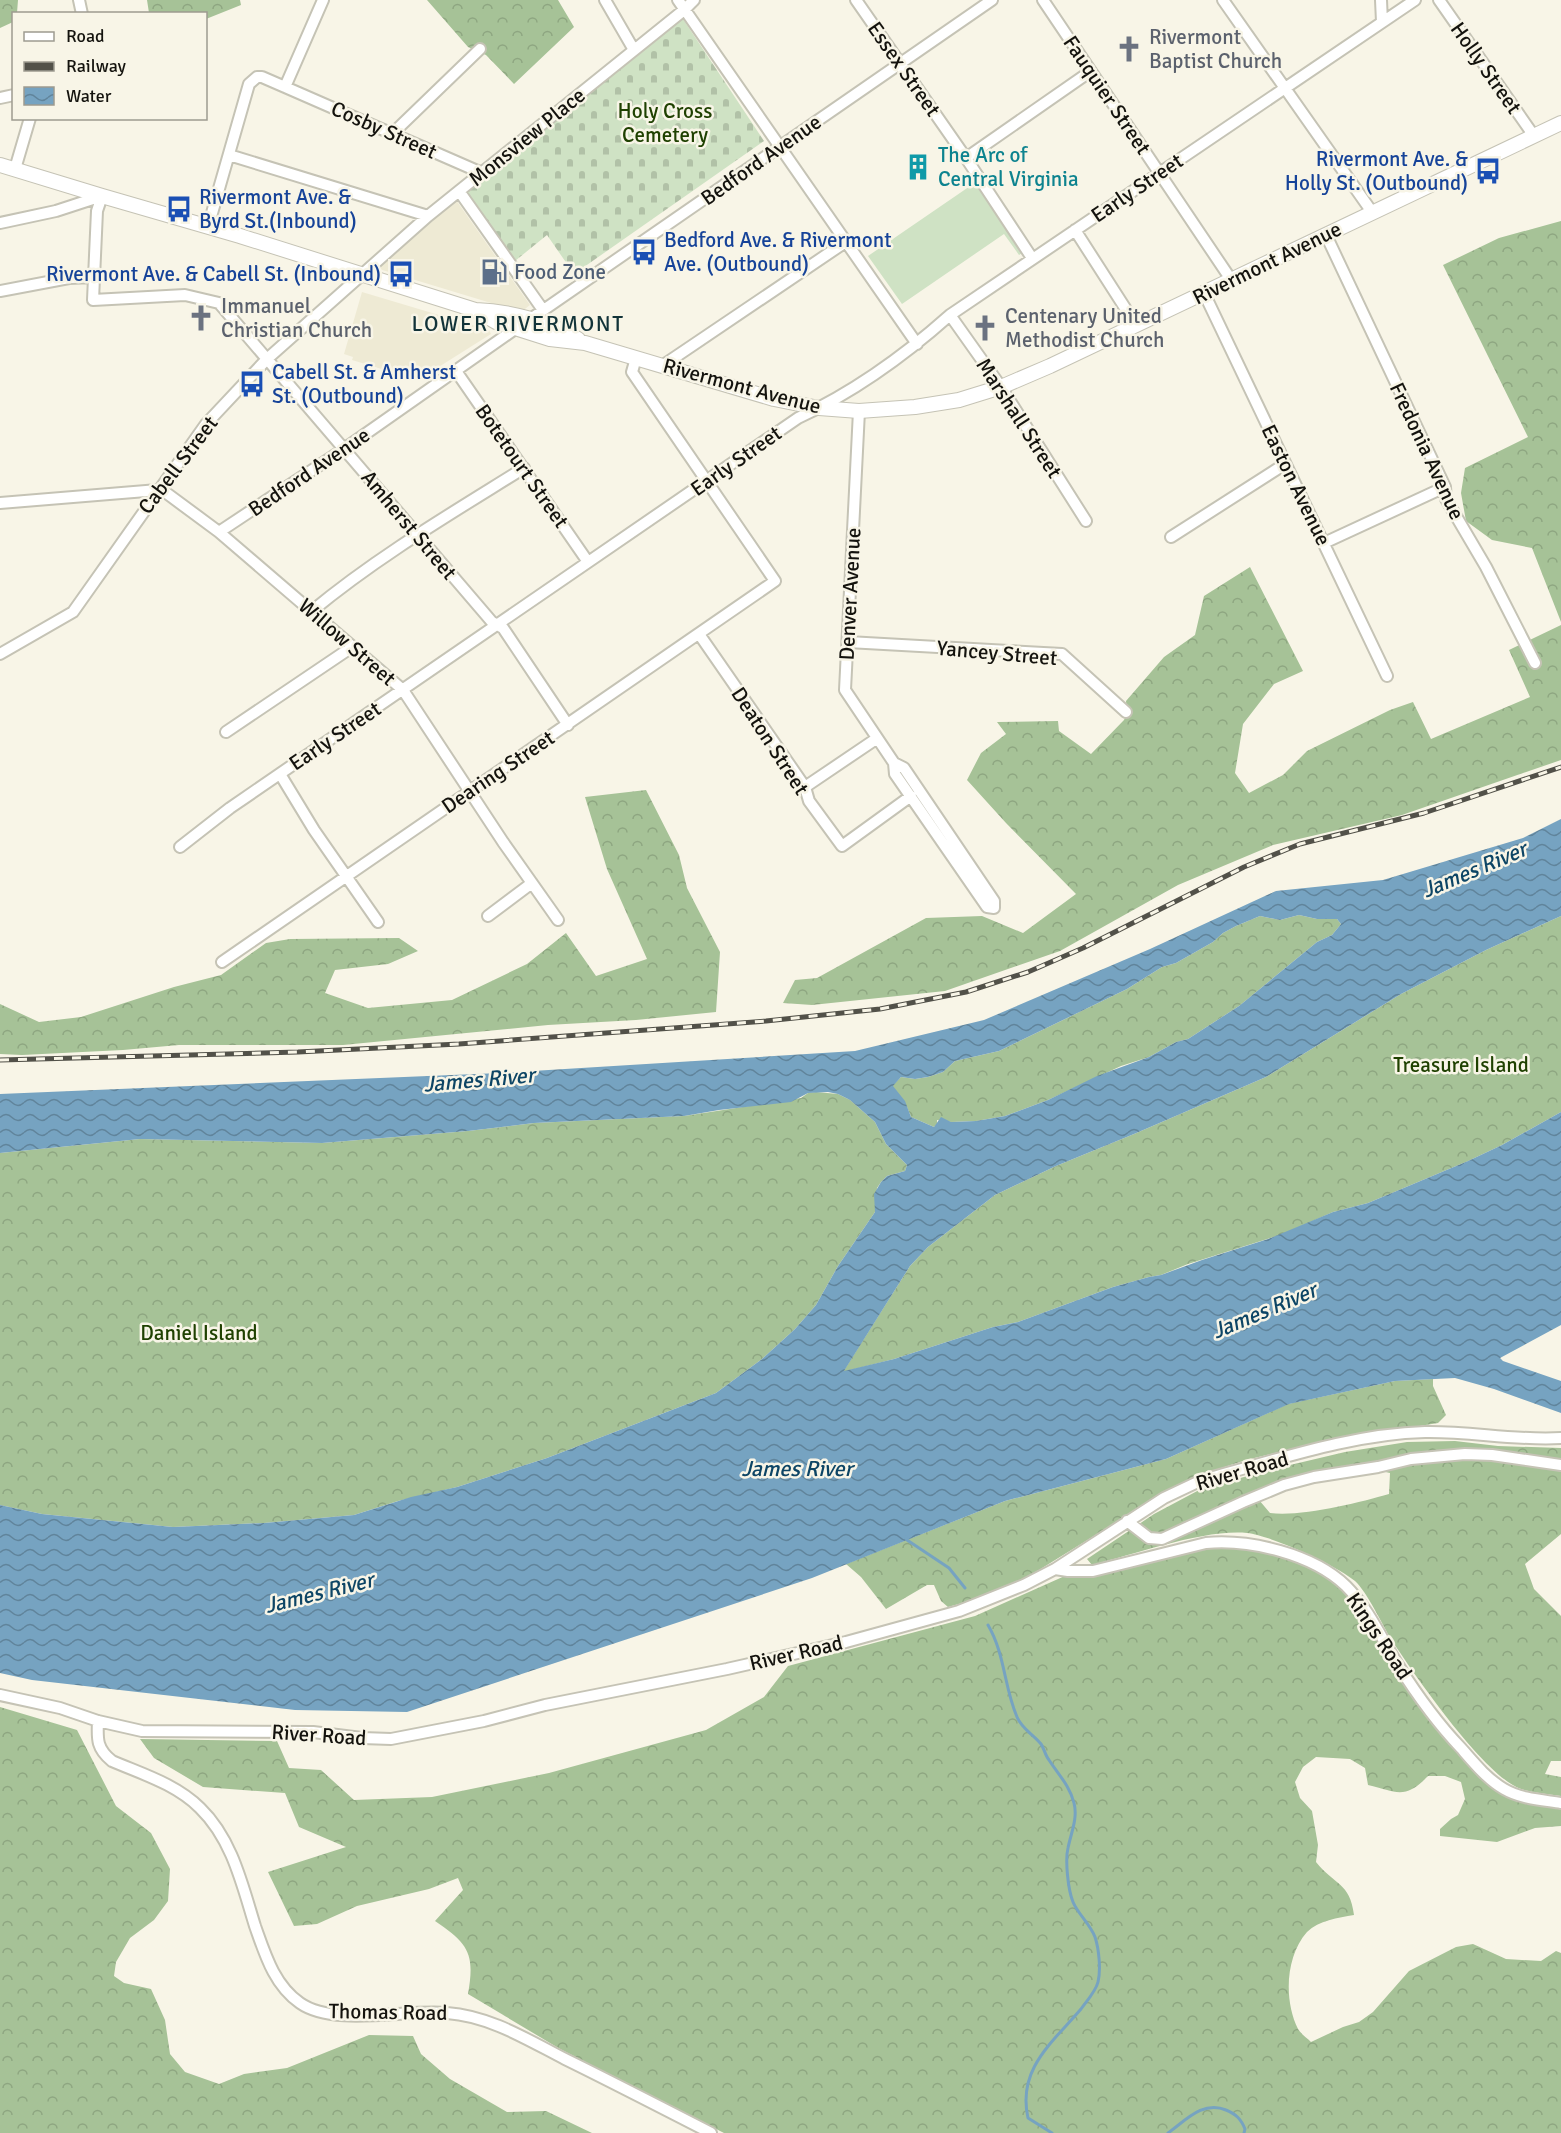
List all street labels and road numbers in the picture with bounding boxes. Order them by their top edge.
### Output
street label: Essex Street [862,17,946,121]
street label: Holly Street [1445,17,1527,119]
street label: Fauquier Street [1058,30,1156,160]
street label: Monsview Place [463,82,591,192]
street label: Cosby Street [327,95,441,165]
street label: Bedford Avenue [696,109,826,211]
street label: Early Street [1086,148,1188,228]
street label: Rivermont Avenue [1188,216,1346,310]
street label: Rivermont Avenue [660,352,824,420]
street label: Marshall Street [971,353,1067,483]
street label: Fredonia Avenue [1384,378,1470,524]
street label: Botetourt Street [470,399,574,533]
street label: Cabell Street [133,411,223,519]
street label: Early Street [685,420,787,502]
street label: Easton Avenue [1256,420,1336,550]
street label: Bedford Avenue [243,422,375,522]
street label: Amherst Street [356,465,462,585]
street label: Denver Avenue [834,527,866,661]
street label: Willow Street [293,593,401,691]
street label: Yancey Street [936,635,1058,671]
street label: Deaton Street [725,682,815,800]
street label: Early Street [284,696,386,776]
street label: Dearing Street [437,725,559,819]
street label: River Road [1193,1445,1291,1497]
street label: Kings Road [1340,1587,1418,1685]
street label: River Road [747,1630,845,1676]
street label: River Road [271,1719,367,1751]
street label: Thomas Road [328,1998,448,2026]

